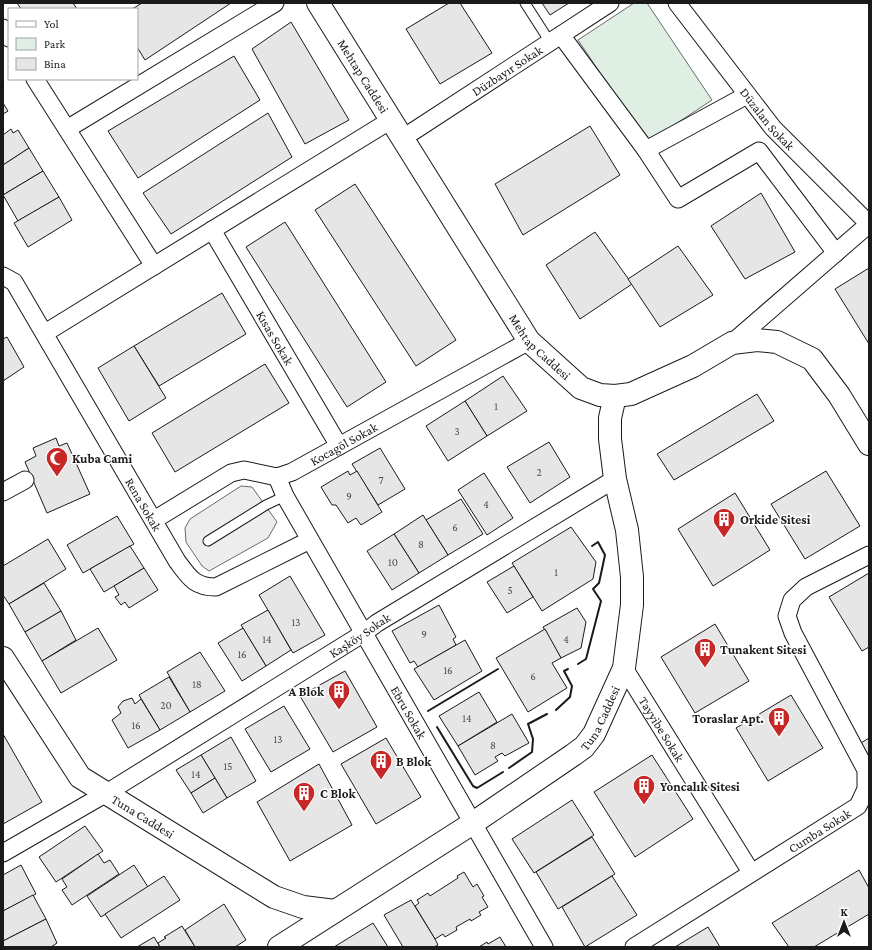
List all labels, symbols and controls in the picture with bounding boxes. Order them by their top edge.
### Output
legend [8,8,138,80]
text: Yol [44,17,59,31]
street label: Mehtap Caddesi [334,36,392,117]
text: Park [44,37,66,51]
street label: Düzbayır Sokak [469,42,546,99]
text: Bina [44,57,66,71]
street label: Düzalan Sokak [737,85,798,154]
street label: Kısas Sokak [253,308,297,369]
street label: Mehtap Caddesi [506,311,574,383]
house number: 1 [494,400,498,412]
street label: Kocagöl Sokak [307,419,381,469]
house number: 3 [454,425,460,437]
mosque icon: Kuba Cami [44,445,70,478]
place label: Kuba Cami [72,451,132,466]
house number: 2 [536,466,542,478]
house number: 7 [378,474,384,486]
street label: Rena Sokak [122,475,165,535]
house number: 9 [346,490,352,502]
house number: 4 [483,498,489,510]
building icon: Orkide Sitesi [711,506,737,539]
place label: Orkide Sitesi [740,512,811,527]
house number: 6 [452,521,458,533]
house number: 8 [418,538,424,550]
house number: 10 [388,556,398,568]
house number: 1 [554,566,558,578]
house number: 5 [507,584,513,596]
street label: Kaşköy Sokak [326,609,394,661]
house number: 13 [292,616,300,628]
house number: 9 [421,628,427,640]
house number: 14 [262,633,272,645]
house number: 4 [563,633,569,645]
building icon: Tunakent Sitesi [692,636,718,669]
place label: Tunakent Sitesi [720,642,807,657]
house number: 16 [237,648,247,660]
house number: 16 [443,664,453,676]
house number: 6 [530,670,536,682]
house number: 18 [192,678,202,690]
building icon: A Blok [326,678,352,711]
street label: Ebru Sokak [388,683,430,742]
street label: Tuna Caddesi [577,683,623,754]
place label: A Blok [288,684,325,699]
street label: Tayyibe Sokak [636,694,688,765]
house number: 20 [160,699,172,711]
building icon: Toraslar Apt. [766,705,792,738]
place label: Toraslar Apt. [692,711,764,726]
house number: 14 [462,712,472,724]
house number: 16 [131,719,141,731]
house number: 13 [274,733,282,745]
house number: 8 [490,739,496,751]
building icon: B Blok [368,748,394,781]
place label: B Blok [396,754,432,769]
house number: 15 [224,760,232,772]
house number: 14 [191,768,201,780]
building icon: Yoncalık Sitesi [631,773,657,806]
place label: Yoncalık Sitesi [660,779,740,794]
building icon: C Blok [291,780,317,813]
place label: C Blok [320,786,357,801]
street label: Tuna Caddesi [109,791,178,842]
street label: Cumba Sokak [786,805,854,856]
north arrow [824,902,864,942]
text: K [840,906,848,918]

